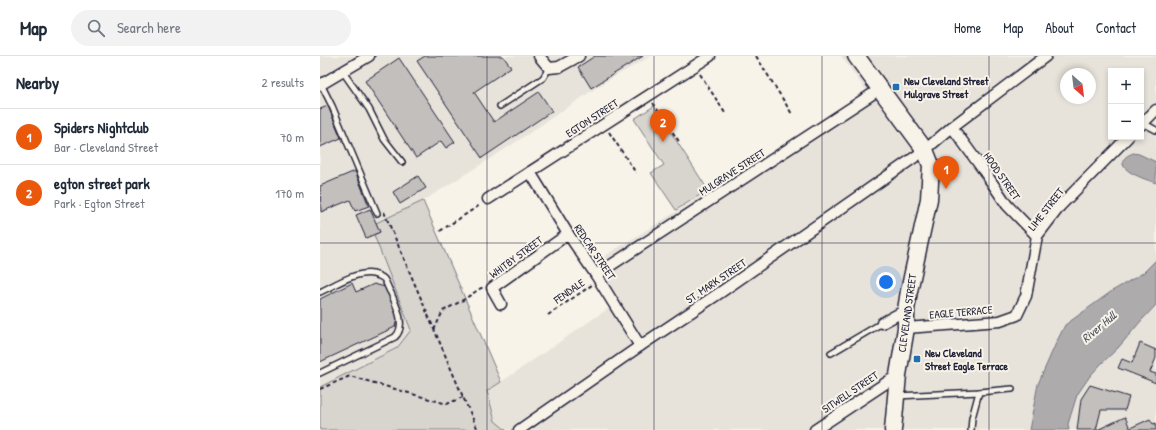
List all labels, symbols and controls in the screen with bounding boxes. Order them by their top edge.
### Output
search box [71,10,351,46]
text: Map [20,15,47,41]
icon: search [85,17,107,39]
text: Search here [117,17,181,38]
text: Home [954,18,981,37]
text: Map [1003,18,1023,37]
text: About [1045,18,1074,37]
text: Contact [1096,18,1136,37]
north arrow [1060,68,1096,104]
map controls [1108,68,1144,140]
button: + [1108,68,1144,104]
text: Nearby [16,71,59,94]
text: 2 results [262,73,304,91]
place label: New Cleveland Street Mulgrave Street [904,74,990,102]
marker: New Cleveland Street Mulgrave Street [891,82,901,92]
street label: EGTON STREET [563,95,622,140]
button: − [1108,104,1144,140]
pin: 2 [650,109,676,142]
text: Spiders Nightclub [54,117,149,138]
text: 1 [27,128,31,146]
text: 70 m [280,128,304,146]
text: Bar · Cleveland Street [54,138,158,156]
street label: MULGRAVE STREET [696,145,768,199]
street label: HOOD STREET [980,149,1024,203]
pin: 1 [933,156,959,189]
text: egton street park [54,173,150,194]
text: 2 [26,184,32,202]
text: 170 m [275,184,304,202]
street label: LIME STREET [1025,184,1068,233]
text: Park · Egton Street [54,194,145,212]
street label: REDCAR STREET [571,222,619,283]
street label: WHITBY STREET [487,232,546,281]
street label: ST. MARK STREET [683,255,750,306]
your location [876,272,896,292]
street label: CLEVELAND STREET [895,272,920,353]
street label: FENDALE [550,275,587,307]
street label: EAGLE TERRACE [929,302,993,322]
water label: River Hull [1078,307,1120,346]
place label: New Cleveland Street Eagle Terrace [925,346,1009,374]
marker: New Cleveland Street Eagle Terrace [912,354,922,364]
street label: SITWELL STREET [819,367,882,416]

